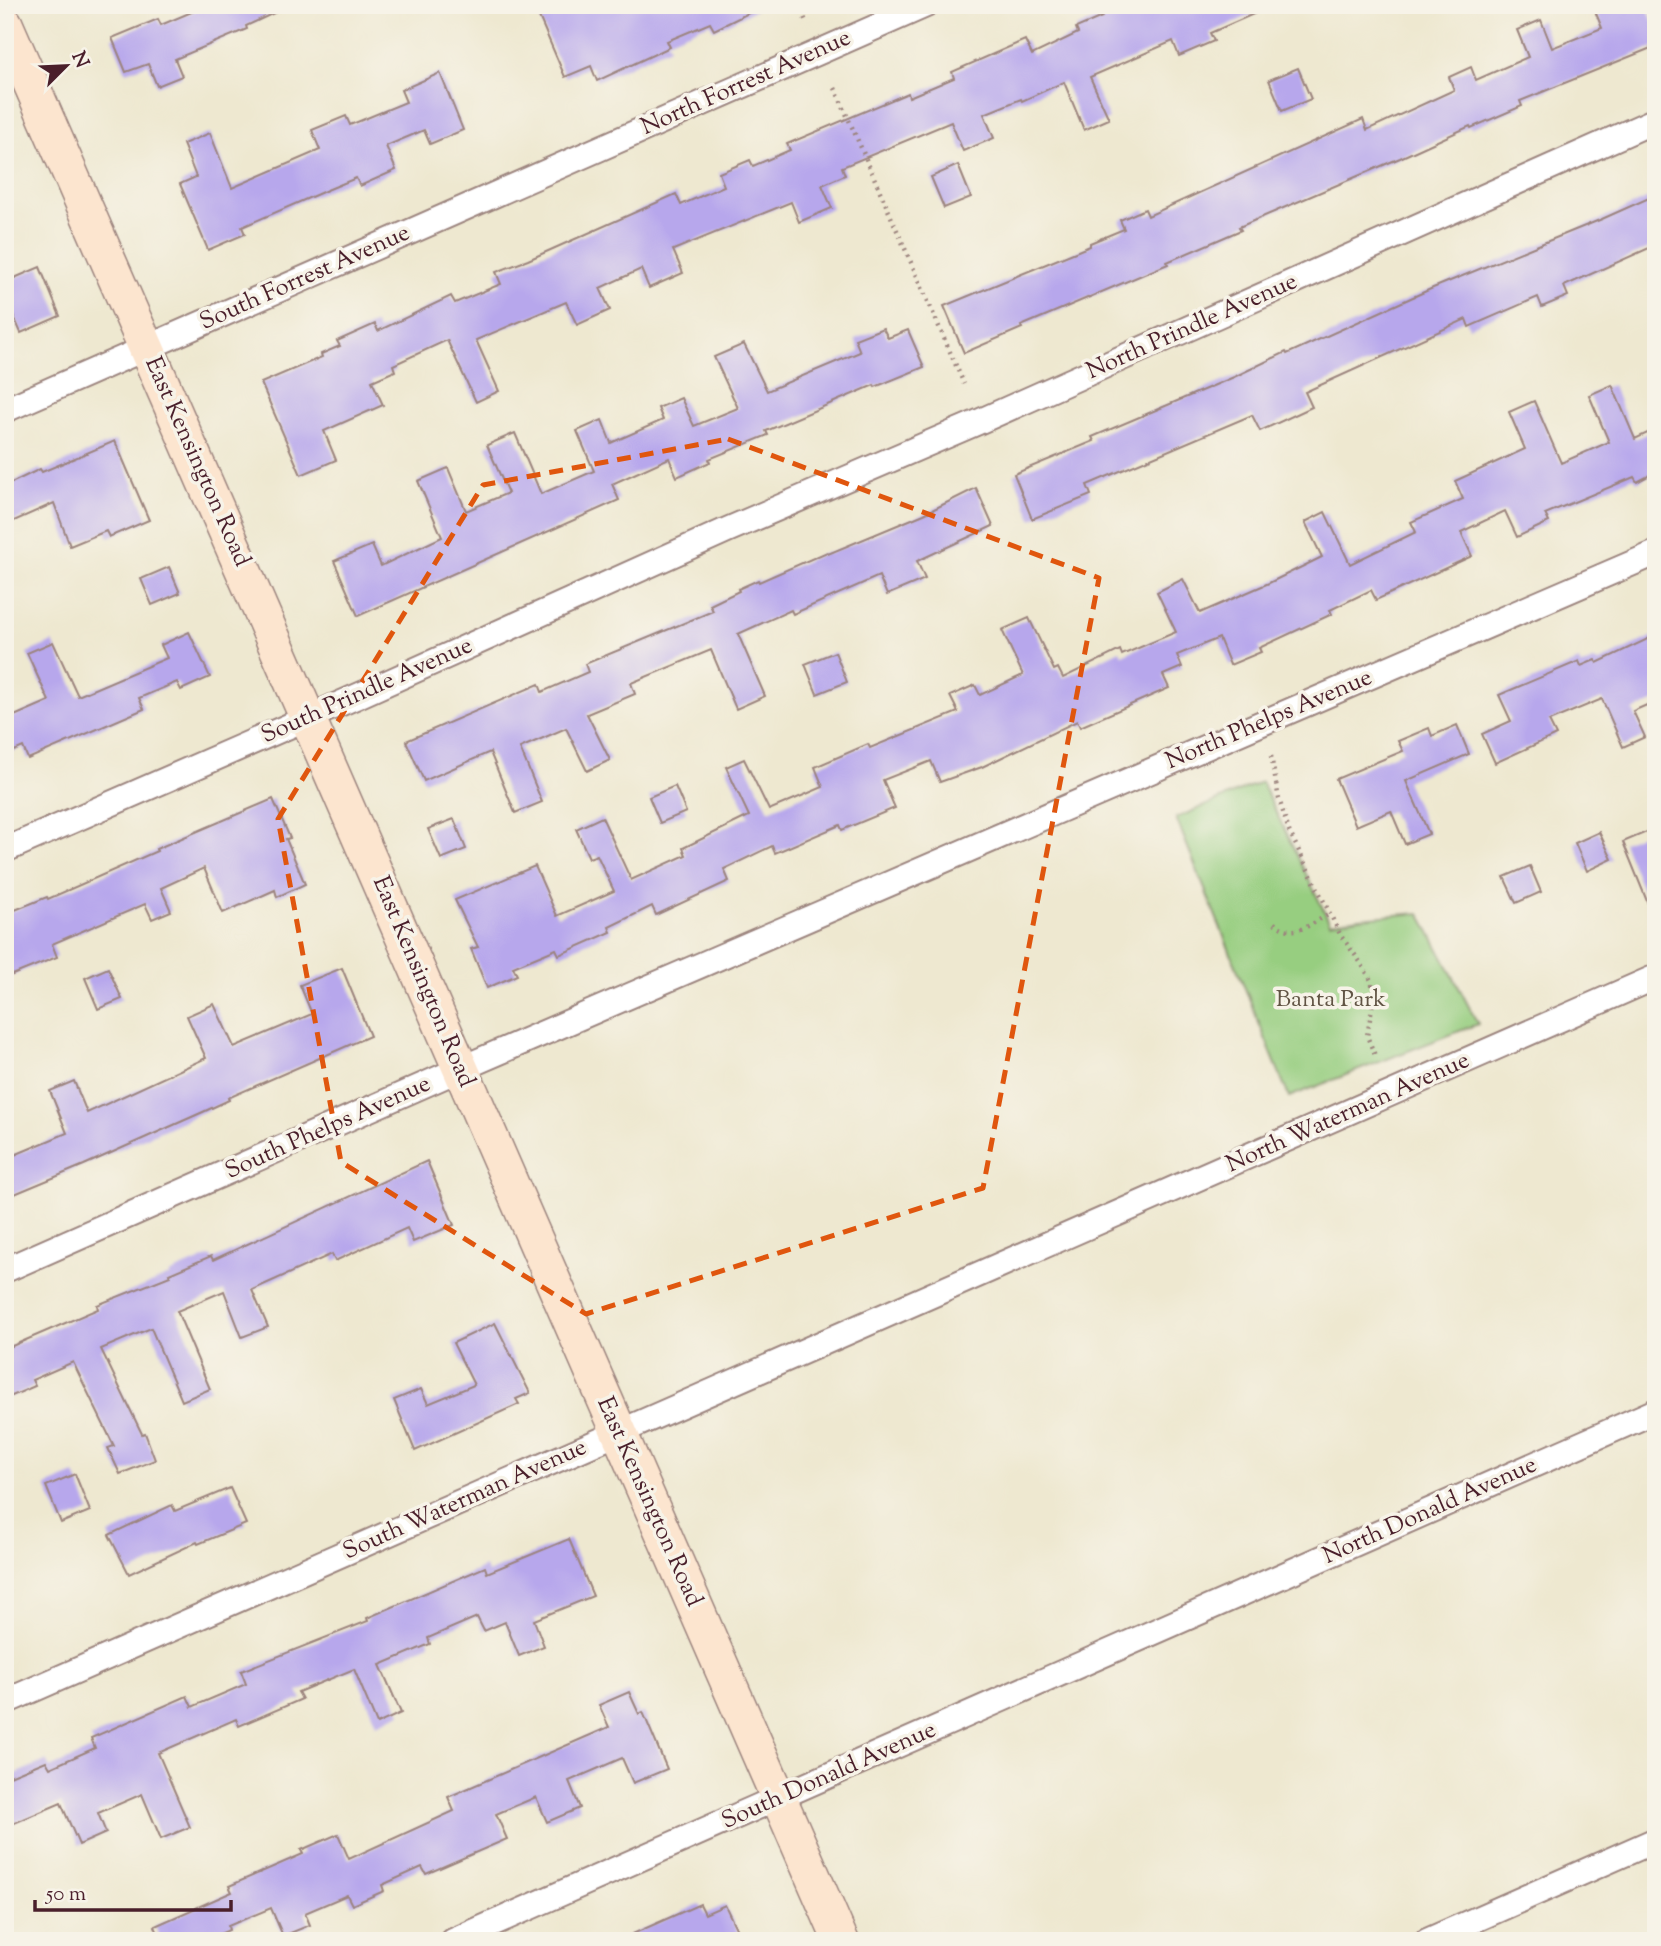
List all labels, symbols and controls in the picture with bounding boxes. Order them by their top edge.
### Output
street label: North Forrest Avenue [636,21,856,145]
north arrow [32,32,102,102]
text: N [64,48,95,73]
street label: South Forrest Avenue [194,216,416,340]
street label: North Prindle Avenue [1081,265,1303,389]
street label: East Kensington Road [135,352,259,573]
street label: South Prindle Avenue [256,629,478,753]
street label: North Phelps Avenue [1160,661,1378,779]
street label: East Kensington Road [363,871,483,1093]
park label: Banta Park [1276,983,1386,1017]
street label: North Waterman Avenue [1221,1044,1475,1182]
street label: South Phelps Avenue [220,1067,436,1189]
street label: East Kensington Road [587,1392,711,1613]
street label: South Waterman Avenue [338,1431,592,1569]
street label: North Donald Avenue [1318,1448,1542,1574]
street label: South Donald Avenue [716,1713,942,1839]
scale bar [35,1869,231,1913]
text: 50 m [45,1880,86,1910]

